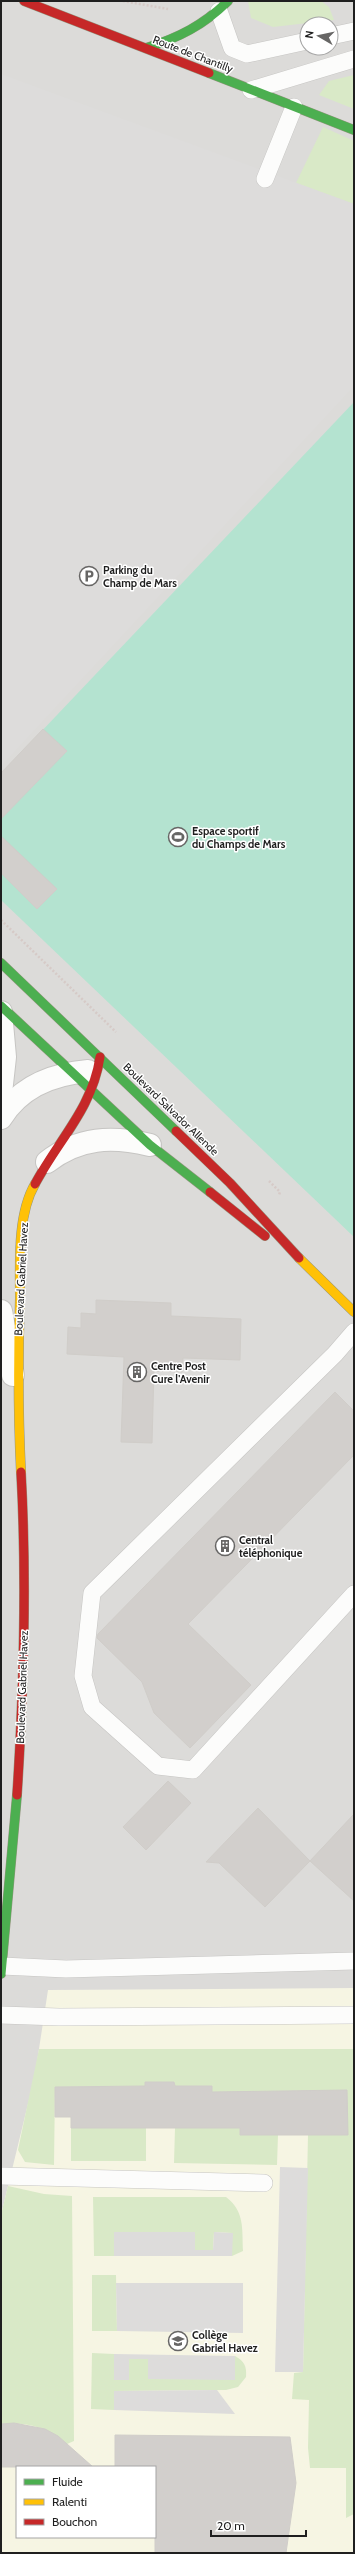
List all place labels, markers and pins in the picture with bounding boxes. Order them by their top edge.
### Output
place label: Parking du Champ de Mars [103,563,177,590]
parking icon: Parking du Champ de Mars [78,565,100,587]
place label: Espace sportif du Champs de Mars [192,824,286,851]
sports icon: Espace sportif du Champs de Mars [167,826,189,848]
place label: Centre Post Cure l'Avenir [151,1359,210,1386]
building icon: Centre Post Cure l'Avenir [126,1361,148,1383]
place label: Central téléphonique [239,1533,303,1560]
building icon: Central téléphonique [214,1535,236,1557]
place label: Collège Gabriel Havez [192,2328,259,2355]
school or university icon: Collège Gabriel Havez [167,2330,189,2352]

